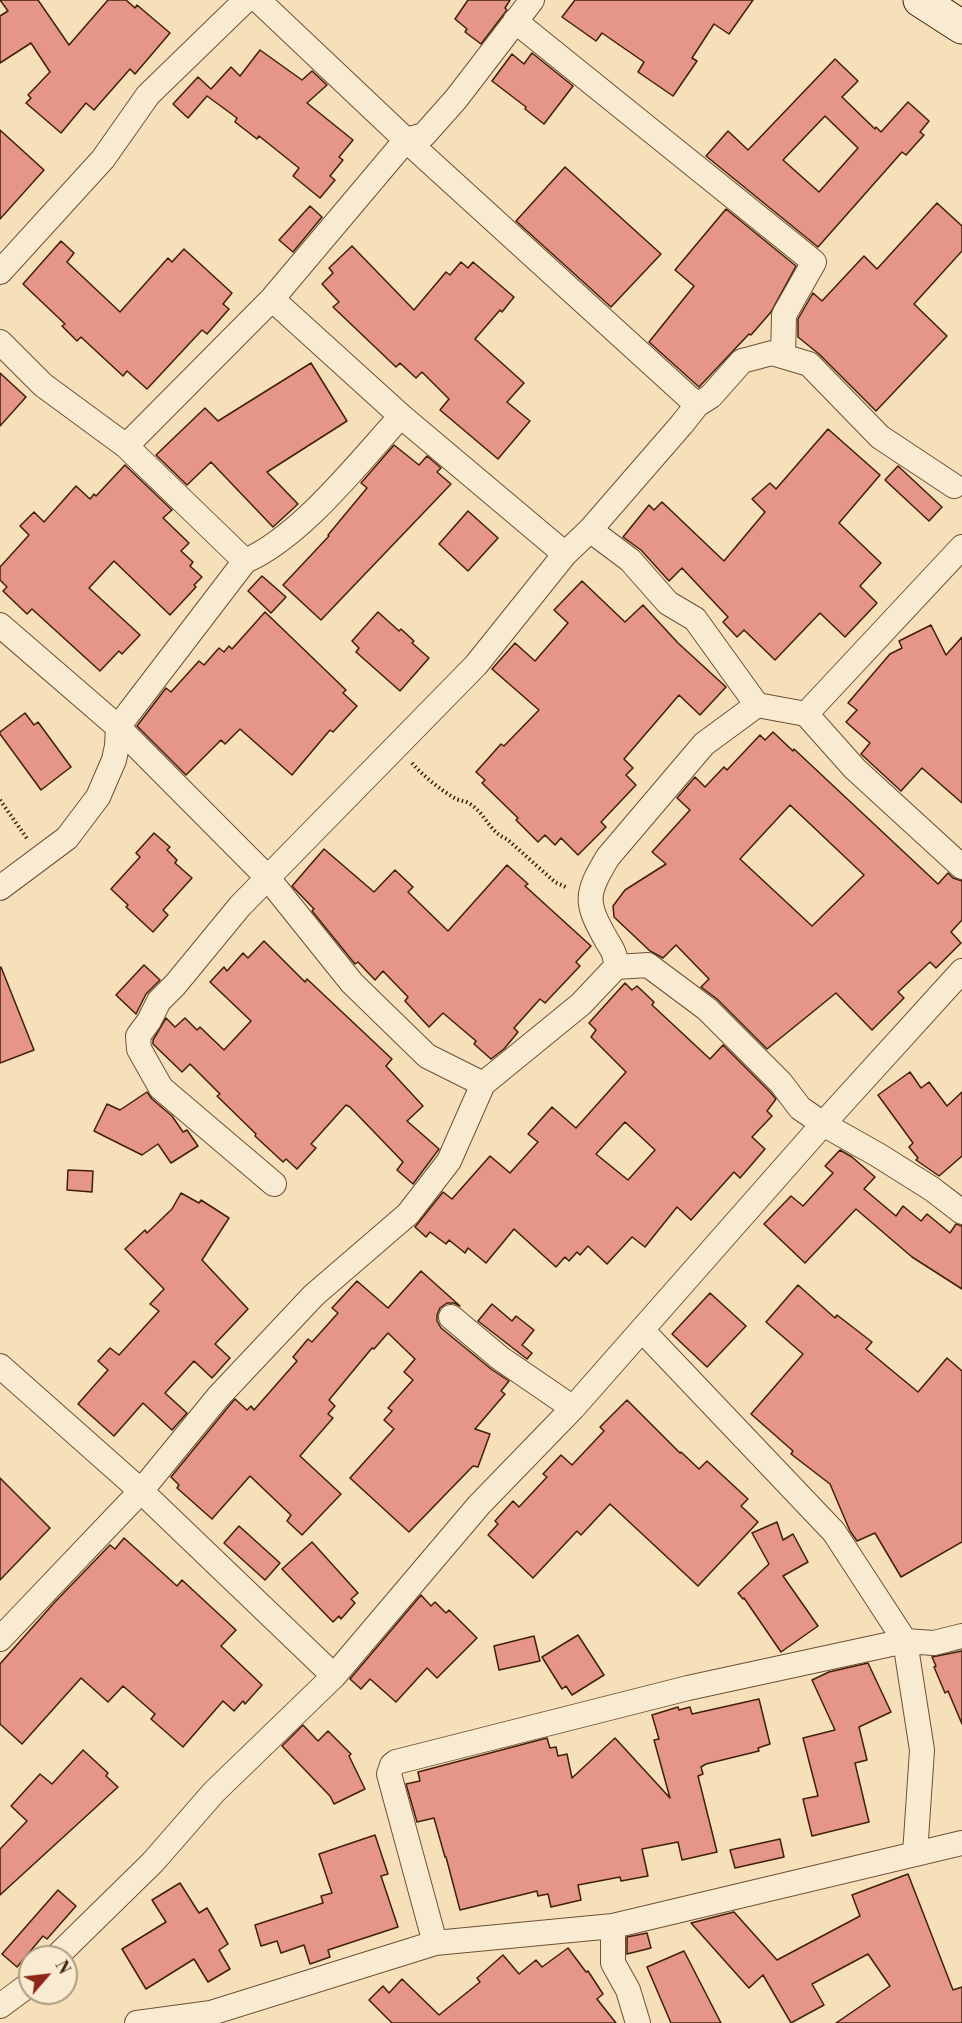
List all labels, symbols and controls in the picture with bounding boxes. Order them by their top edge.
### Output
north arrow [18,1945,78,2005]
text: N [50,1957,74,1978]

